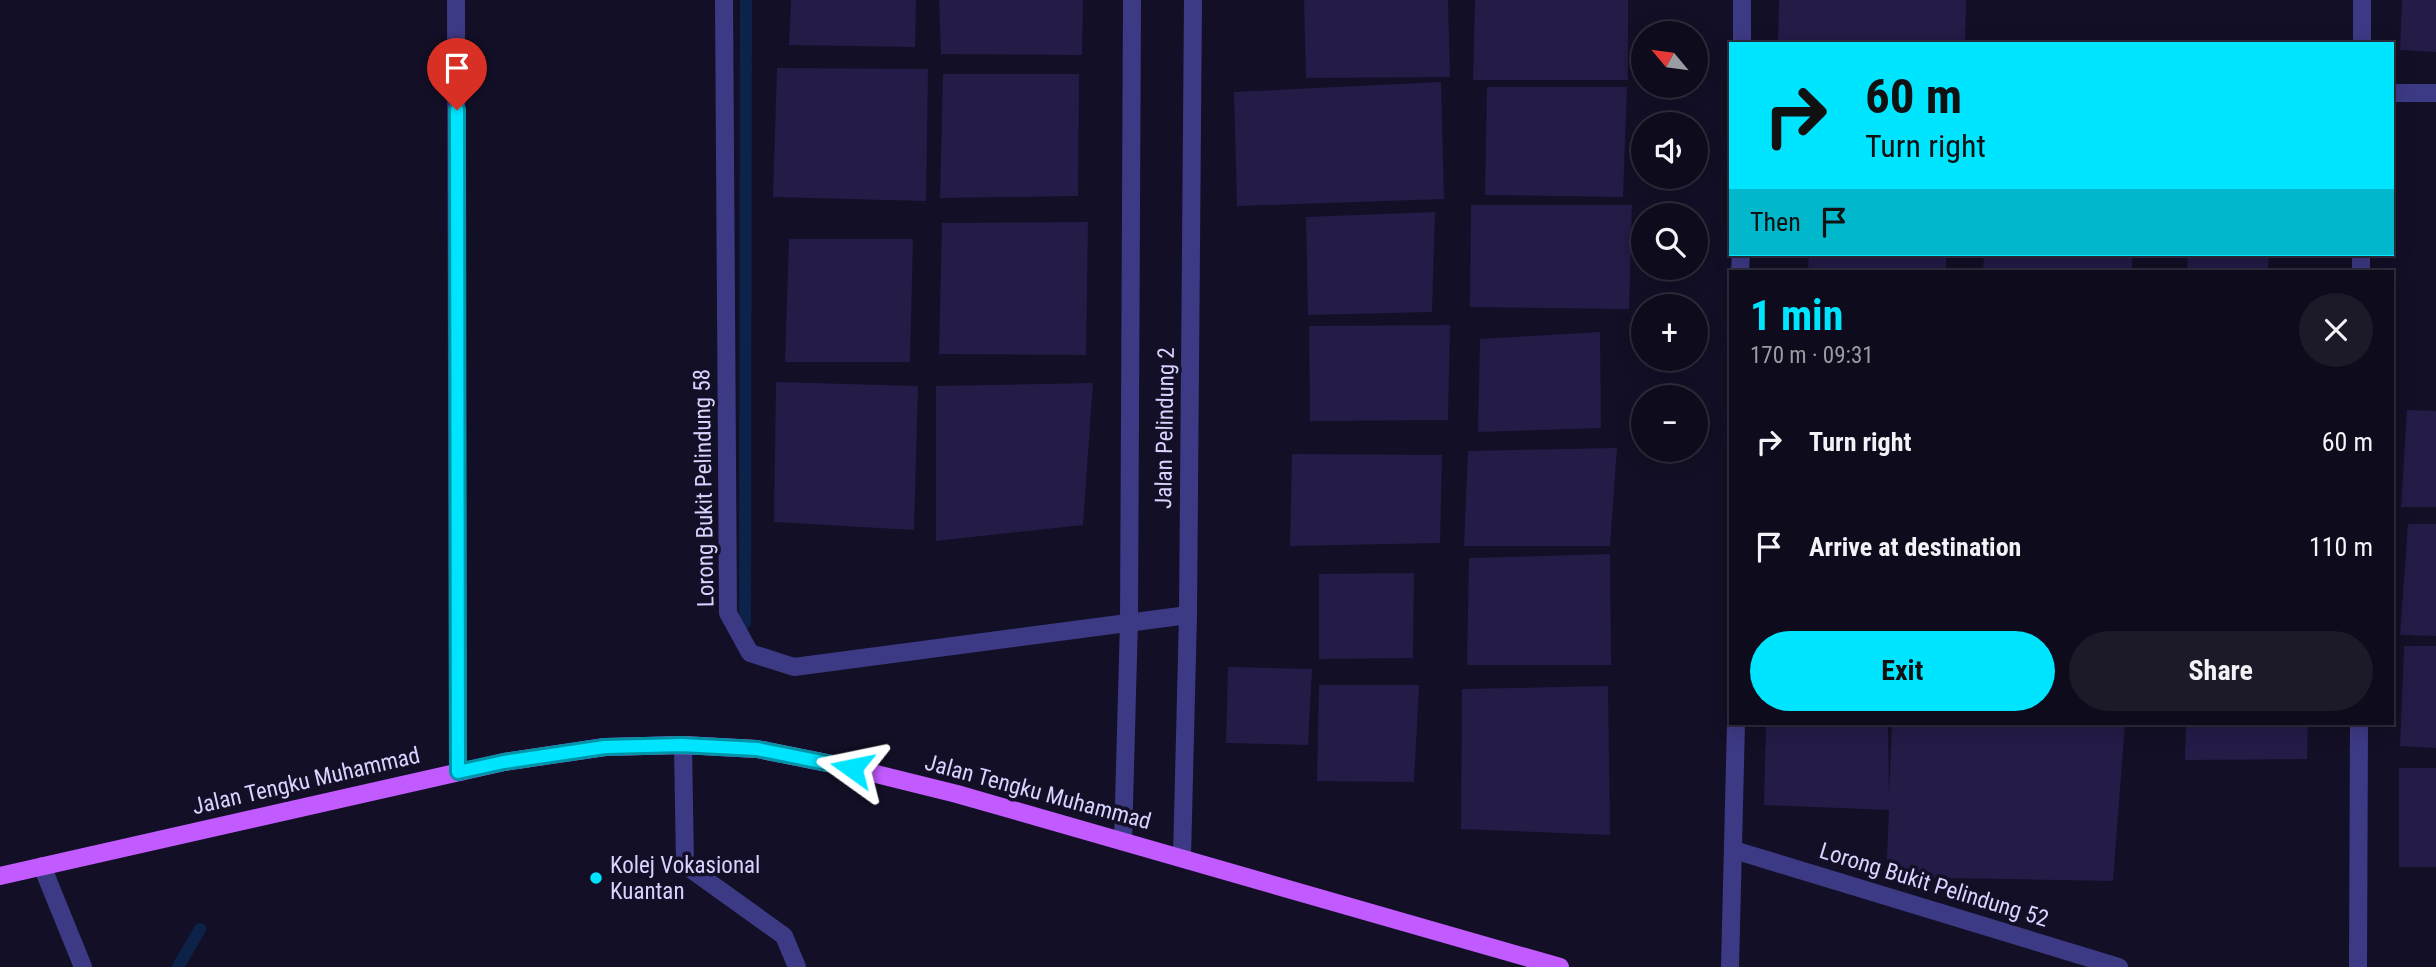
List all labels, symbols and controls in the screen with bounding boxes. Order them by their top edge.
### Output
north arrow [1631,21,1708,98]
map controls [1631,21,1708,462]
pin [427,38,487,110]
icon: arrive [438,49,476,87]
text: 60 m [1865,68,1962,125]
icon: right [1750,70,1841,161]
button: sound [1631,112,1708,189]
text: Turn right [1865,127,1986,165]
button: search [1631,203,1708,280]
icon: arrive [1815,203,1853,241]
text: Then [1750,207,1801,237]
text: 1 min [1750,291,1843,340]
button: close [2299,293,2373,367]
button: + [1631,294,1708,371]
text: 170 m · 09:31 [1750,342,1874,369]
street label: Jalan Pelindung 2 [1150,347,1180,509]
street label: Lorong Bukit Pelindung 58 [688,369,720,607]
button: − [1631,385,1708,462]
icon: right [1750,423,1788,461]
text: Turn right [1809,427,1911,457]
text: 60 m [2322,427,2373,457]
icon: arrive [1750,528,1788,566]
text: Arrive at destination [1809,532,2021,562]
text: 110 m [2309,532,2373,562]
button: Exit [1750,631,2055,711]
button: Share [2069,631,2373,711]
position arrow [815,731,889,805]
street label: Jalan Tengku Muhammad [189,742,423,820]
street label: Jalan Tengku Muhammad [922,749,1154,835]
street label: Lorong Bukit Pelindung 52 [1816,837,2052,933]
place label: Kolej Vokasional Kuantan [610,852,760,905]
marker: Kolej Vokasional Kuantan [588,870,604,886]

